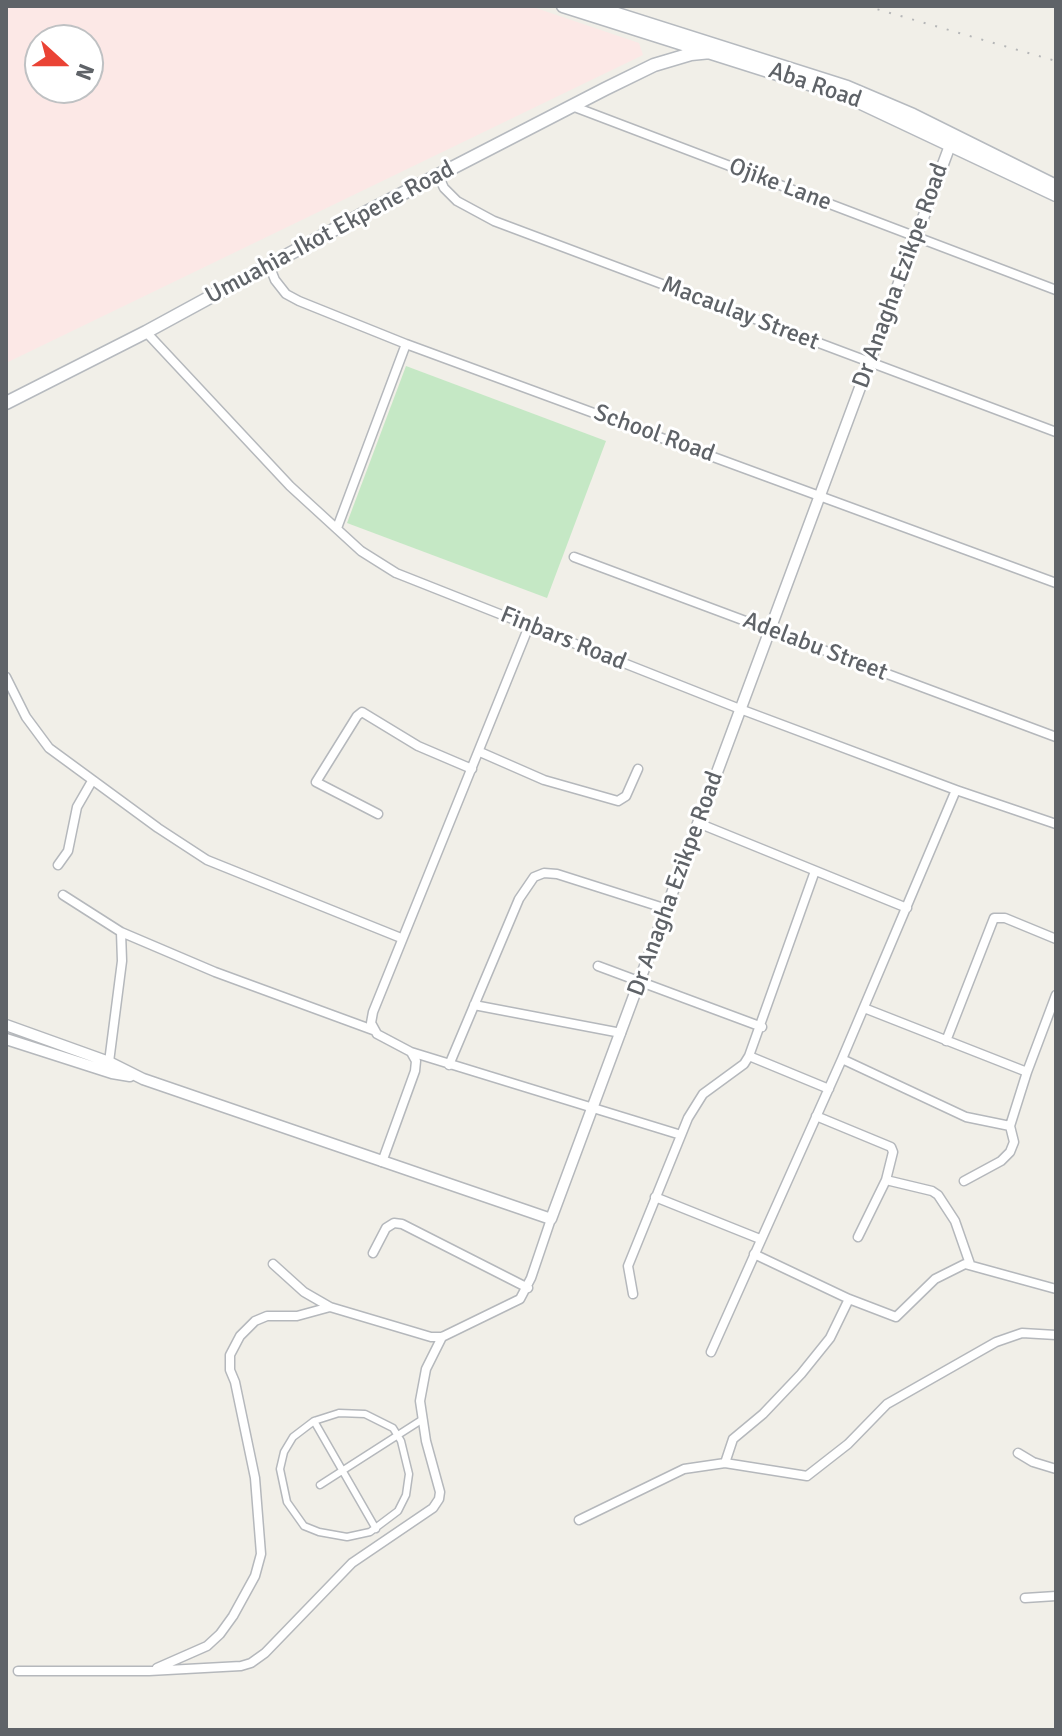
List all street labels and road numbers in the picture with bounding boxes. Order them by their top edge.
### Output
street label: Aba Road [765,57,865,115]
street label: Ojike Lane [725,152,835,218]
street label: Umuahia-Ikot Ekpene Road [201,155,459,311]
street label: Dr Anagha Ezikpe Road [847,160,955,392]
street label: Macaulay Street [657,271,823,357]
street label: School Road [590,399,718,469]
street label: Finbars Road [496,601,630,677]
street label: Adelabu Street [739,606,891,688]
street label: Dr Anagha Ezikpe Road [622,768,730,1000]

